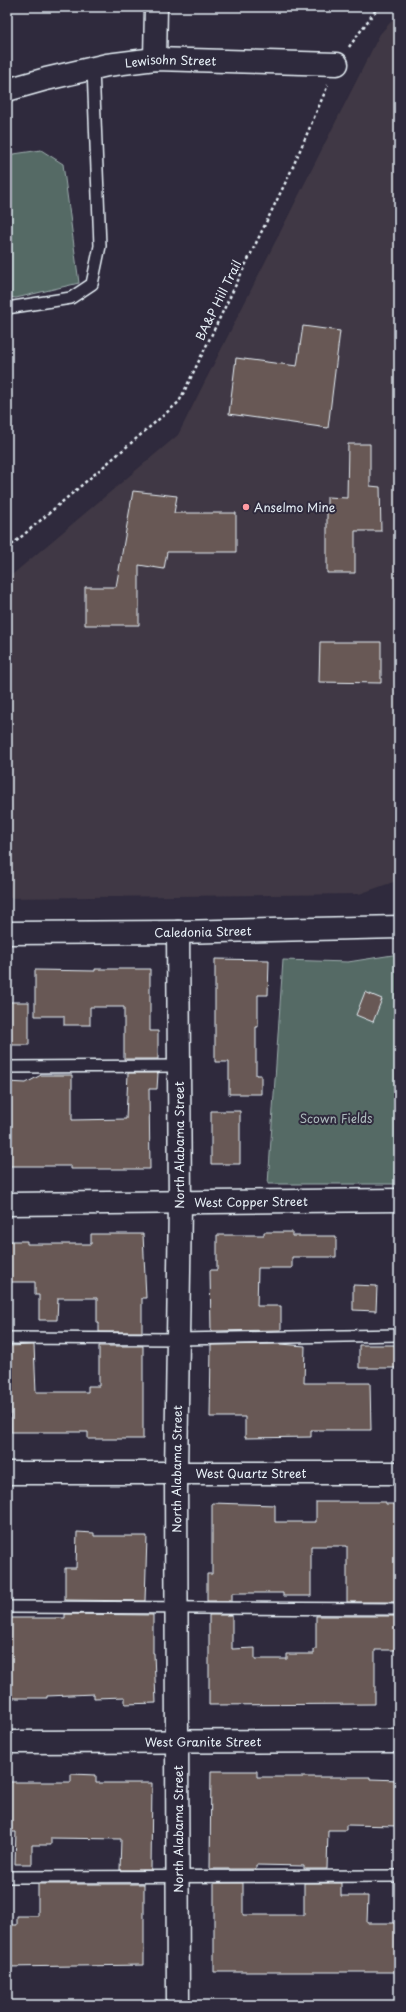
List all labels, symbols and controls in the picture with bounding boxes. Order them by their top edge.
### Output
street label: Lewisohn Street [124,50,217,72]
street label: BA&P Hill Trail [191,257,245,343]
place label: Anselmo Mine [254,498,336,516]
marker: Anselmo Mine [241,502,251,512]
street label: Caledonia Street [154,921,252,941]
street label: North Alabama Street [170,1081,188,1209]
park label: Scown Fields [299,1109,373,1127]
street label: West Copper Street [194,1192,308,1211]
street label: North Alabama Street [167,1405,186,1533]
street label: West Quartz Street [196,1464,307,1482]
street label: West Granite Street [145,1732,261,1751]
street label: North Alabama Street [169,1765,187,1893]

